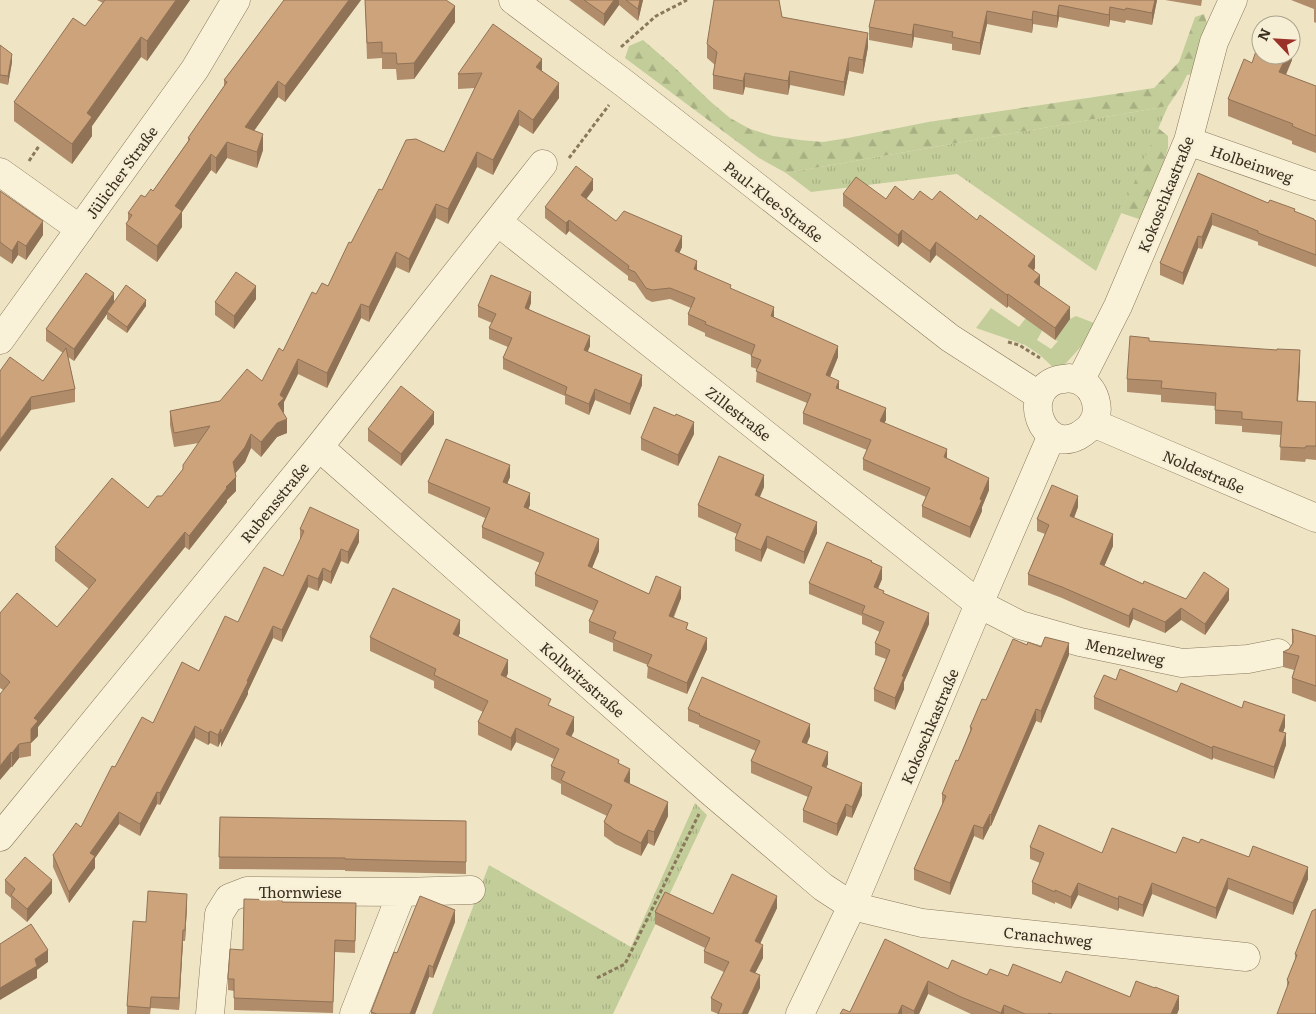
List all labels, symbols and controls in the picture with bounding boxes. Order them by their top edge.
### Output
north arrow [1251,15,1301,65]
text: N [1252,24,1275,44]
street label: Jülicher Straße [79,121,163,223]
street label: Kokoschkastraße [1131,132,1199,256]
street label: Holbeinweg [1208,138,1297,188]
street label: Paul-Klee-Straße [719,155,829,247]
street label: Zillestraße [701,380,777,446]
street label: Noldestraße [1159,443,1249,499]
street label: Rubensstraße [234,456,314,547]
street label: Menzelweg [1083,631,1168,671]
street label: Kollwitzstraße [536,636,631,722]
street label: Kokoschkastraße [894,664,964,787]
street label: Thornwiese [258,880,342,903]
street label: Cranachweg [1003,920,1094,952]

